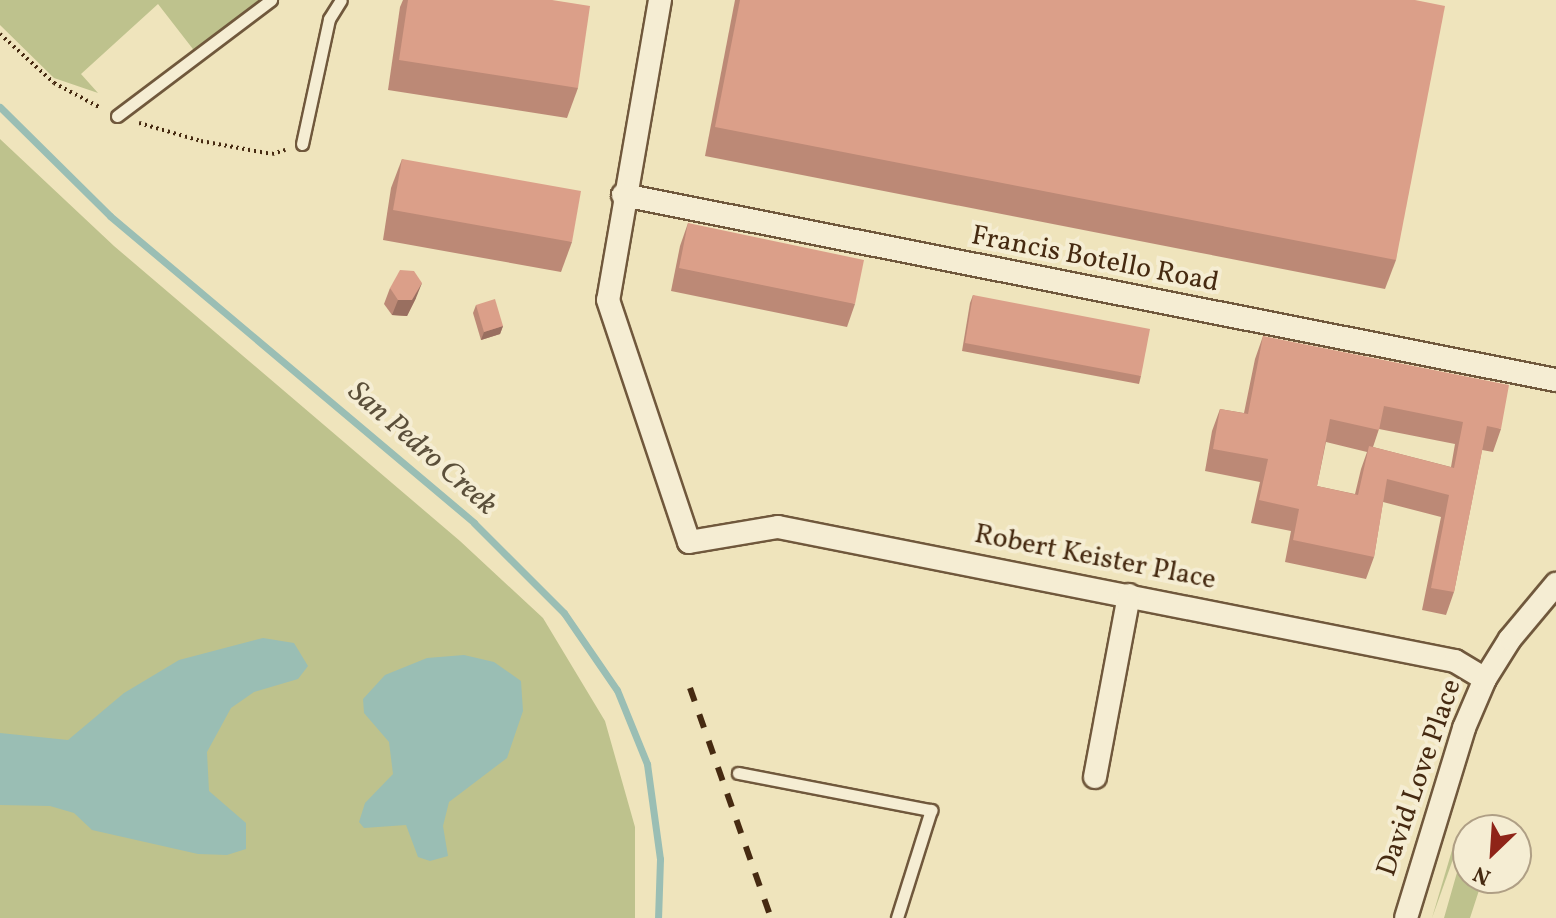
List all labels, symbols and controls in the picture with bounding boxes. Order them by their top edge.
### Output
street label: Francis Botello Road [968,220,1222,300]
water label: San Pedro Creek [340,374,504,524]
street label: Robert Keister Place [972,518,1218,598]
street label: David Love Place [1371,675,1469,881]
north arrow [1452,814,1532,894]
text: N [1469,857,1496,892]

